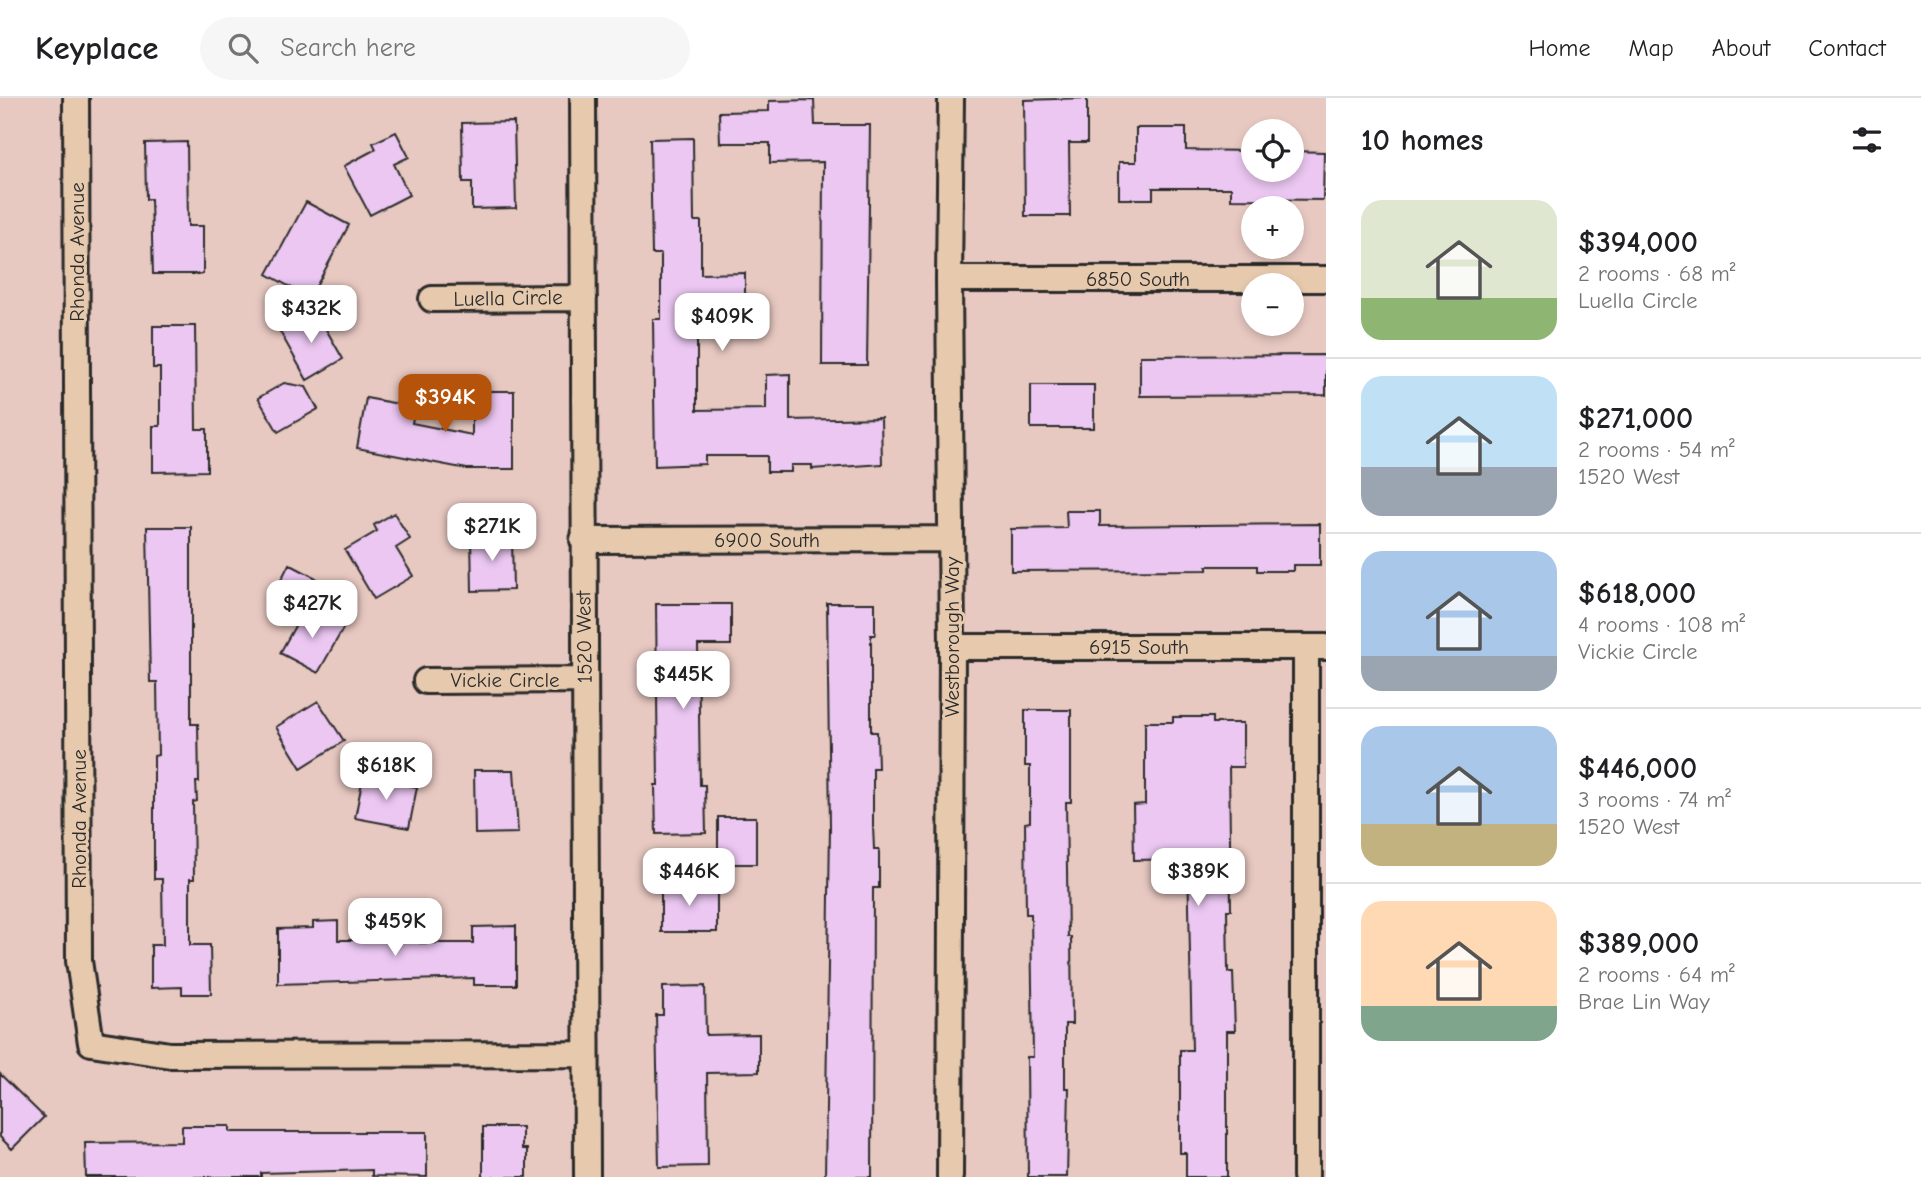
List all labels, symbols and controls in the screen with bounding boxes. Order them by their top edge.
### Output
search box [200,17,690,80]
text: Keyplace [35,29,158,67]
icon: search [224,29,262,67]
text: Search here [280,33,416,63]
text: Home [1529,34,1590,62]
text: Map [1628,34,1674,62]
text: About [1712,34,1770,62]
text: Contact [1808,34,1886,62]
map controls [1241,119,1304,336]
button: locate [1241,119,1304,182]
icon: filters [1848,121,1886,159]
text: 10 homes [1361,123,1483,158]
street label: Rhonda Avenue [65,182,89,322]
button: + [1241,196,1304,259]
text: $394,000 [1578,225,1698,260]
icon: home [1417,228,1501,312]
text: 2 rooms · 68 m² [1578,260,1736,287]
street label: 6850 South [1086,267,1190,291]
button: − [1241,273,1304,336]
street label: Luella Circle [453,285,563,311]
pin: $432K [262,286,360,345]
text: Luella Circle [1578,287,1698,314]
text: $432K [281,294,341,321]
pin: $409K [673,294,771,353]
text: $409K [691,302,753,329]
pin: $394K [396,374,494,434]
text: $394K [415,383,475,410]
text: $271,000 [1578,401,1693,436]
icon: home [1417,404,1501,488]
text: 2 rooms · 54 m² [1578,436,1735,463]
text: 1520 West [1578,463,1679,490]
pin: $271K [443,504,541,563]
text: $271K [463,512,521,539]
street label: 6900 South [714,528,820,552]
street label: Westborough Way [940,556,964,717]
text: $618,000 [1578,576,1696,611]
icon: home [1417,579,1501,663]
pin: $427K [263,580,361,640]
text: $427K [282,589,342,616]
street label: 1520 West [571,590,597,683]
text: 4 rooms · 108 m² [1578,611,1745,638]
street label: 6915 South [1089,635,1189,659]
text: Vickie Circle [1578,638,1698,665]
pin: $445K [634,652,732,711]
text: $445K [653,660,713,687]
street label: Vickie Circle [450,668,560,692]
pin: $618K [337,742,435,802]
street label: Rhonda Avenue [67,749,91,889]
text: $618K [356,751,416,778]
text: $446,000 [1578,751,1697,786]
icon: home [1417,754,1501,838]
text: 3 rooms · 74 m² [1578,786,1731,813]
text: 1520 West [1578,813,1679,840]
pin: $446K [640,848,738,908]
pin: $389K [1149,848,1247,908]
text: $446K [659,857,719,884]
text: $389K [1167,857,1229,884]
pin: $459K [346,898,444,958]
text: $459K [364,907,426,934]
text: $389,000 [1578,926,1699,961]
icon: home [1417,929,1501,1013]
text: 2 rooms · 64 m² [1578,961,1735,988]
text: Brae Lin Way [1578,988,1710,1015]

